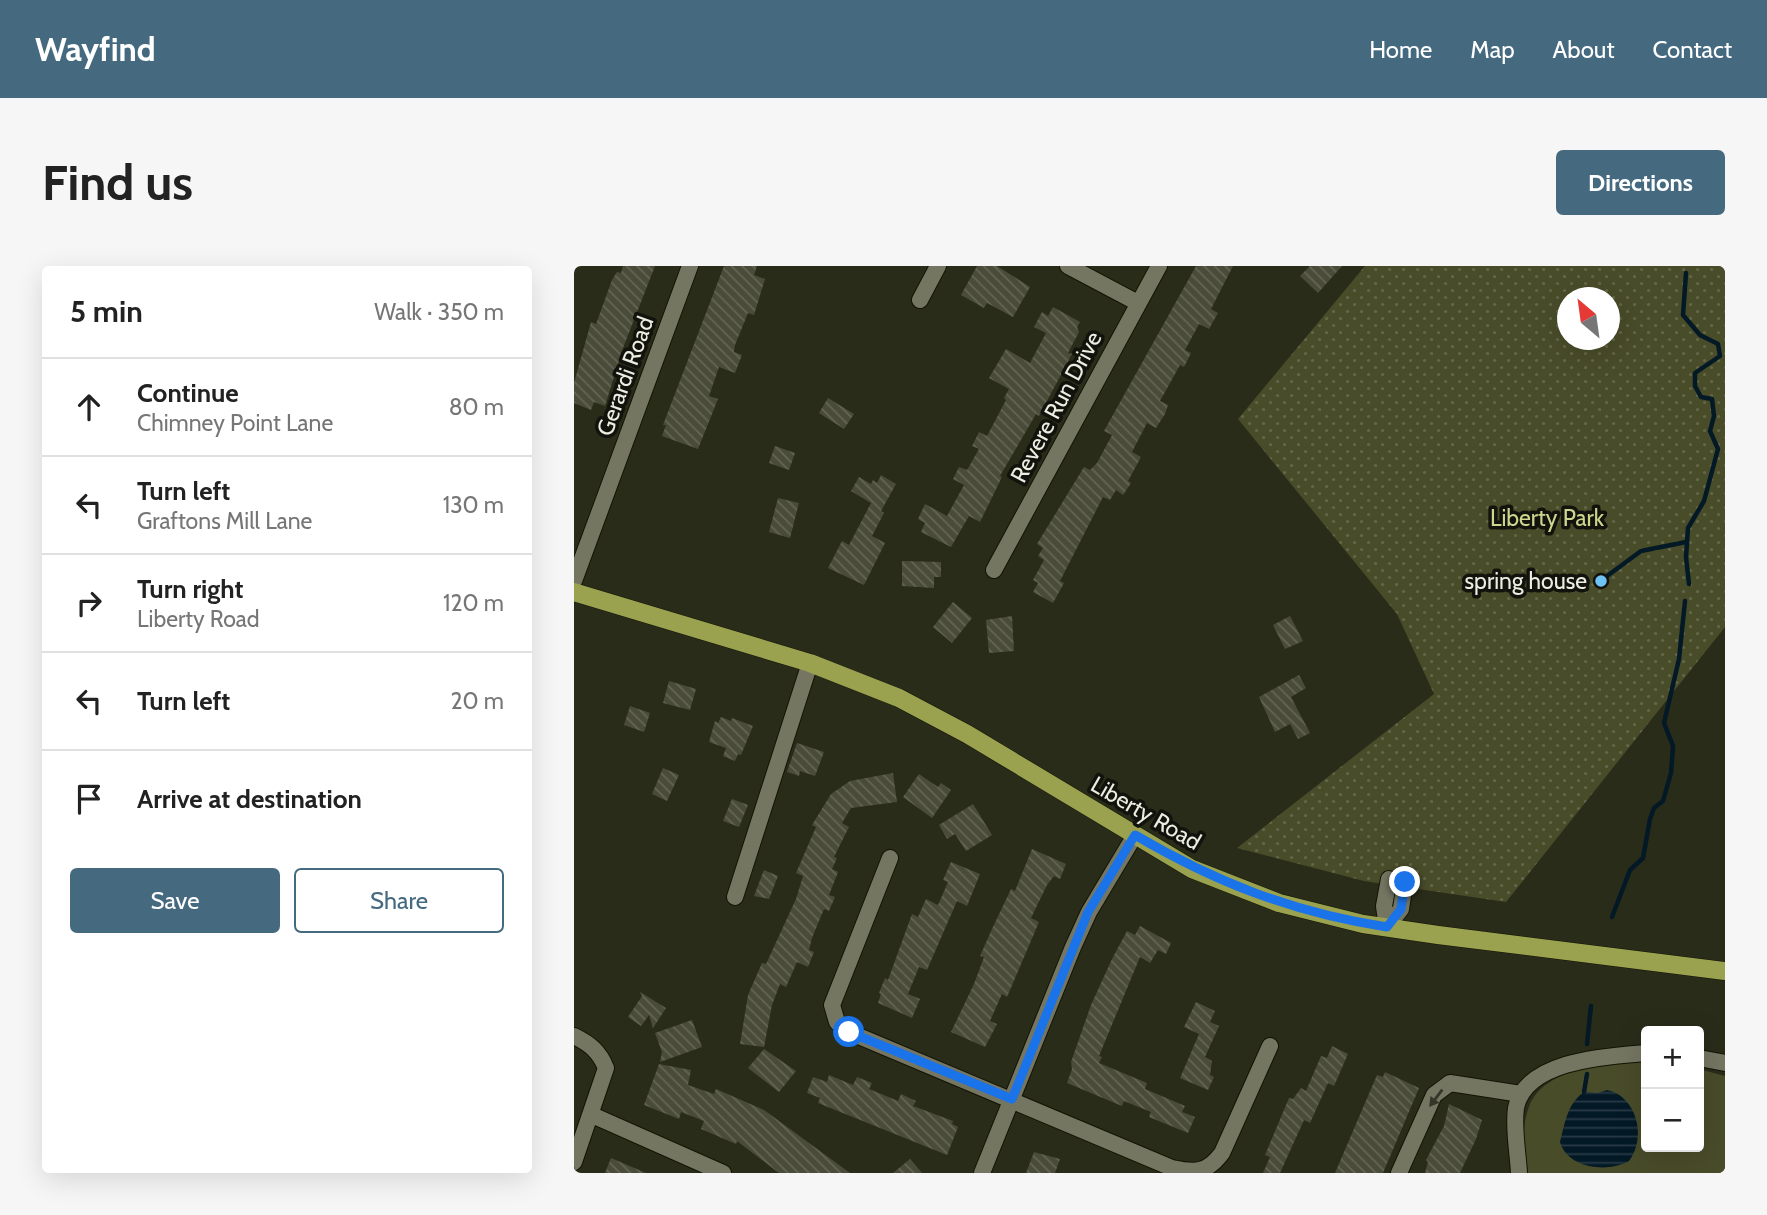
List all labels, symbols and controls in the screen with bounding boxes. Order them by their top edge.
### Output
text: Wayfind [35,29,156,69]
text: Home [1369,35,1432,64]
text: Map [1470,35,1515,64]
text: About [1553,35,1615,64]
text: Contact [1653,35,1732,64]
button: Directions [1556,150,1725,215]
text: Find us [42,153,193,212]
north arrow [1557,287,1620,350]
text: 5 min [70,293,143,330]
text: Walk · 350 m [374,298,504,326]
street label: Gerardi Road [590,313,660,439]
street label: Revere Run Drive [1004,326,1108,487]
text: Continue [137,377,239,409]
icon: ahead [70,388,108,426]
text: 80 m [449,393,504,421]
text: Chimney Point Lane [137,409,333,437]
text: Turn left [137,475,230,507]
icon: left [70,486,108,524]
text: 130 m [443,491,504,519]
park label: Liberty Park [1490,504,1605,532]
text: Graftons Mill Lane [137,507,312,535]
place label: spring house [1465,567,1587,595]
text: Turn right [137,573,243,605]
marker: spring house [1593,573,1609,589]
icon: right [70,584,108,622]
text: 120 m [443,589,504,617]
text: Liberty Road [137,605,260,633]
icon: left [70,682,108,720]
text: Turn left [137,685,230,717]
text: 20 m [451,687,504,715]
street label: Liberty Road [1086,770,1206,856]
icon: arrive [70,780,108,818]
text: Arrive at destination [137,783,362,815]
route end [1389,866,1420,897]
button: Save [70,868,280,933]
button: Share [294,868,504,933]
route start [833,1016,864,1047]
map controls [1641,1026,1704,1152]
button: + [1641,1026,1704,1089]
one-way arrow [1429,1088,1443,1107]
button: − [1641,1089,1704,1152]

